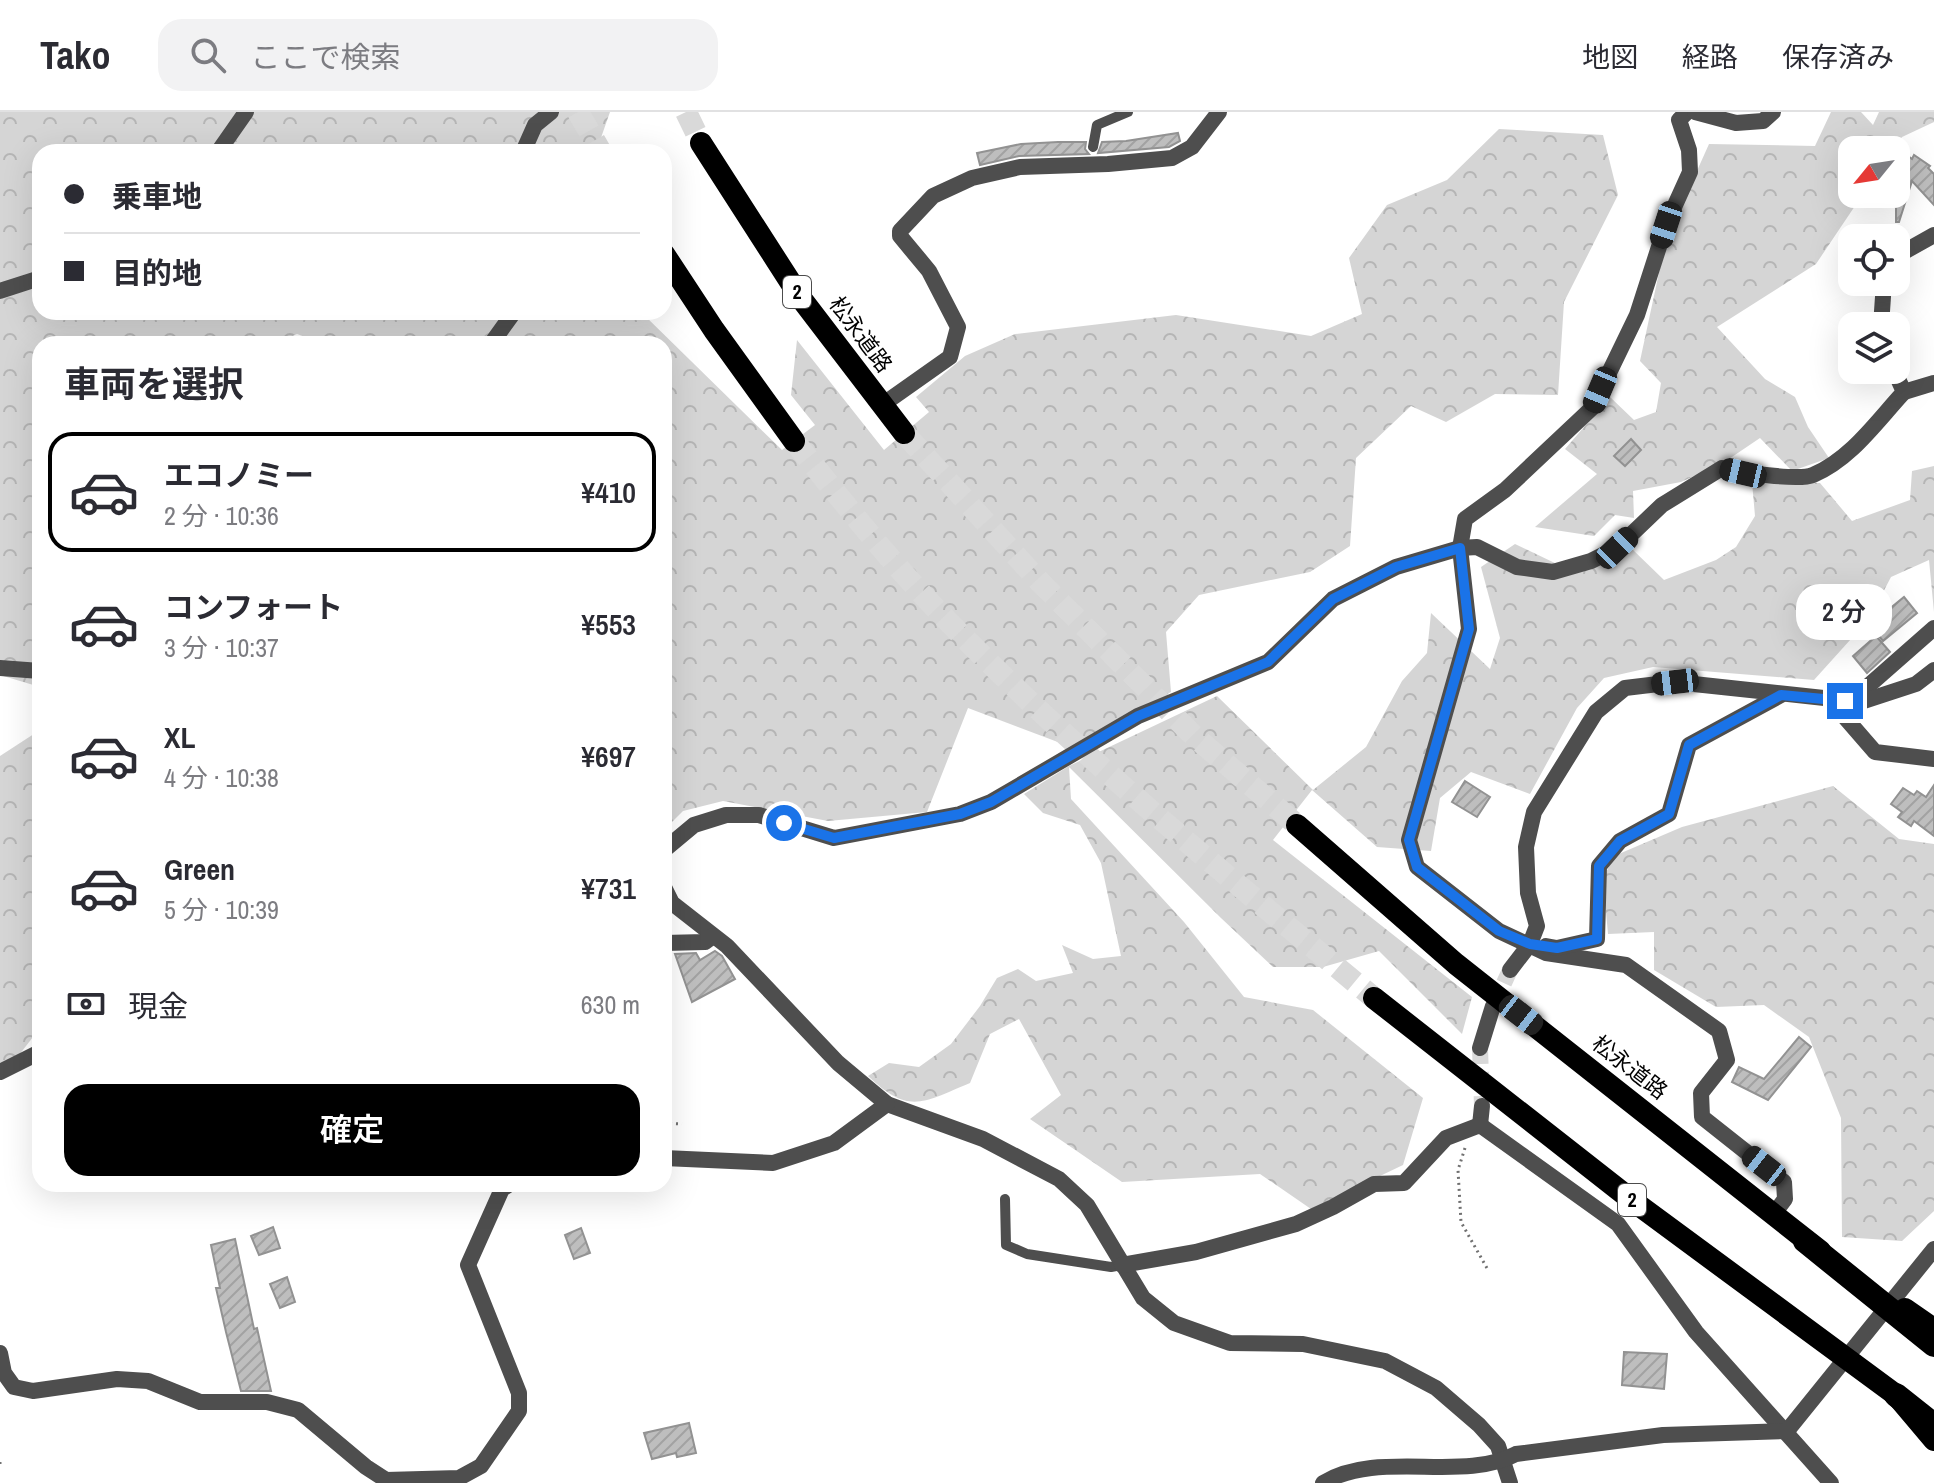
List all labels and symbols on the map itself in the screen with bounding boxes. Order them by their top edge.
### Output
north arrow [1838,136,1910,208]
car [1647,198,1685,252]
road number: 2 [783,276,811,308]
street label: 松永道路 [823,290,899,378]
car [1580,363,1620,417]
car [1717,456,1769,490]
car [1591,523,1643,573]
callout: 2 分 [1797,585,1893,641]
car [1650,667,1700,697]
route end [1827,683,1863,719]
route start [766,805,802,841]
car [1495,991,1547,1039]
street label: 松永道路 [1586,1028,1674,1106]
car [1738,1142,1790,1190]
road number: 2 [1618,1184,1646,1216]

